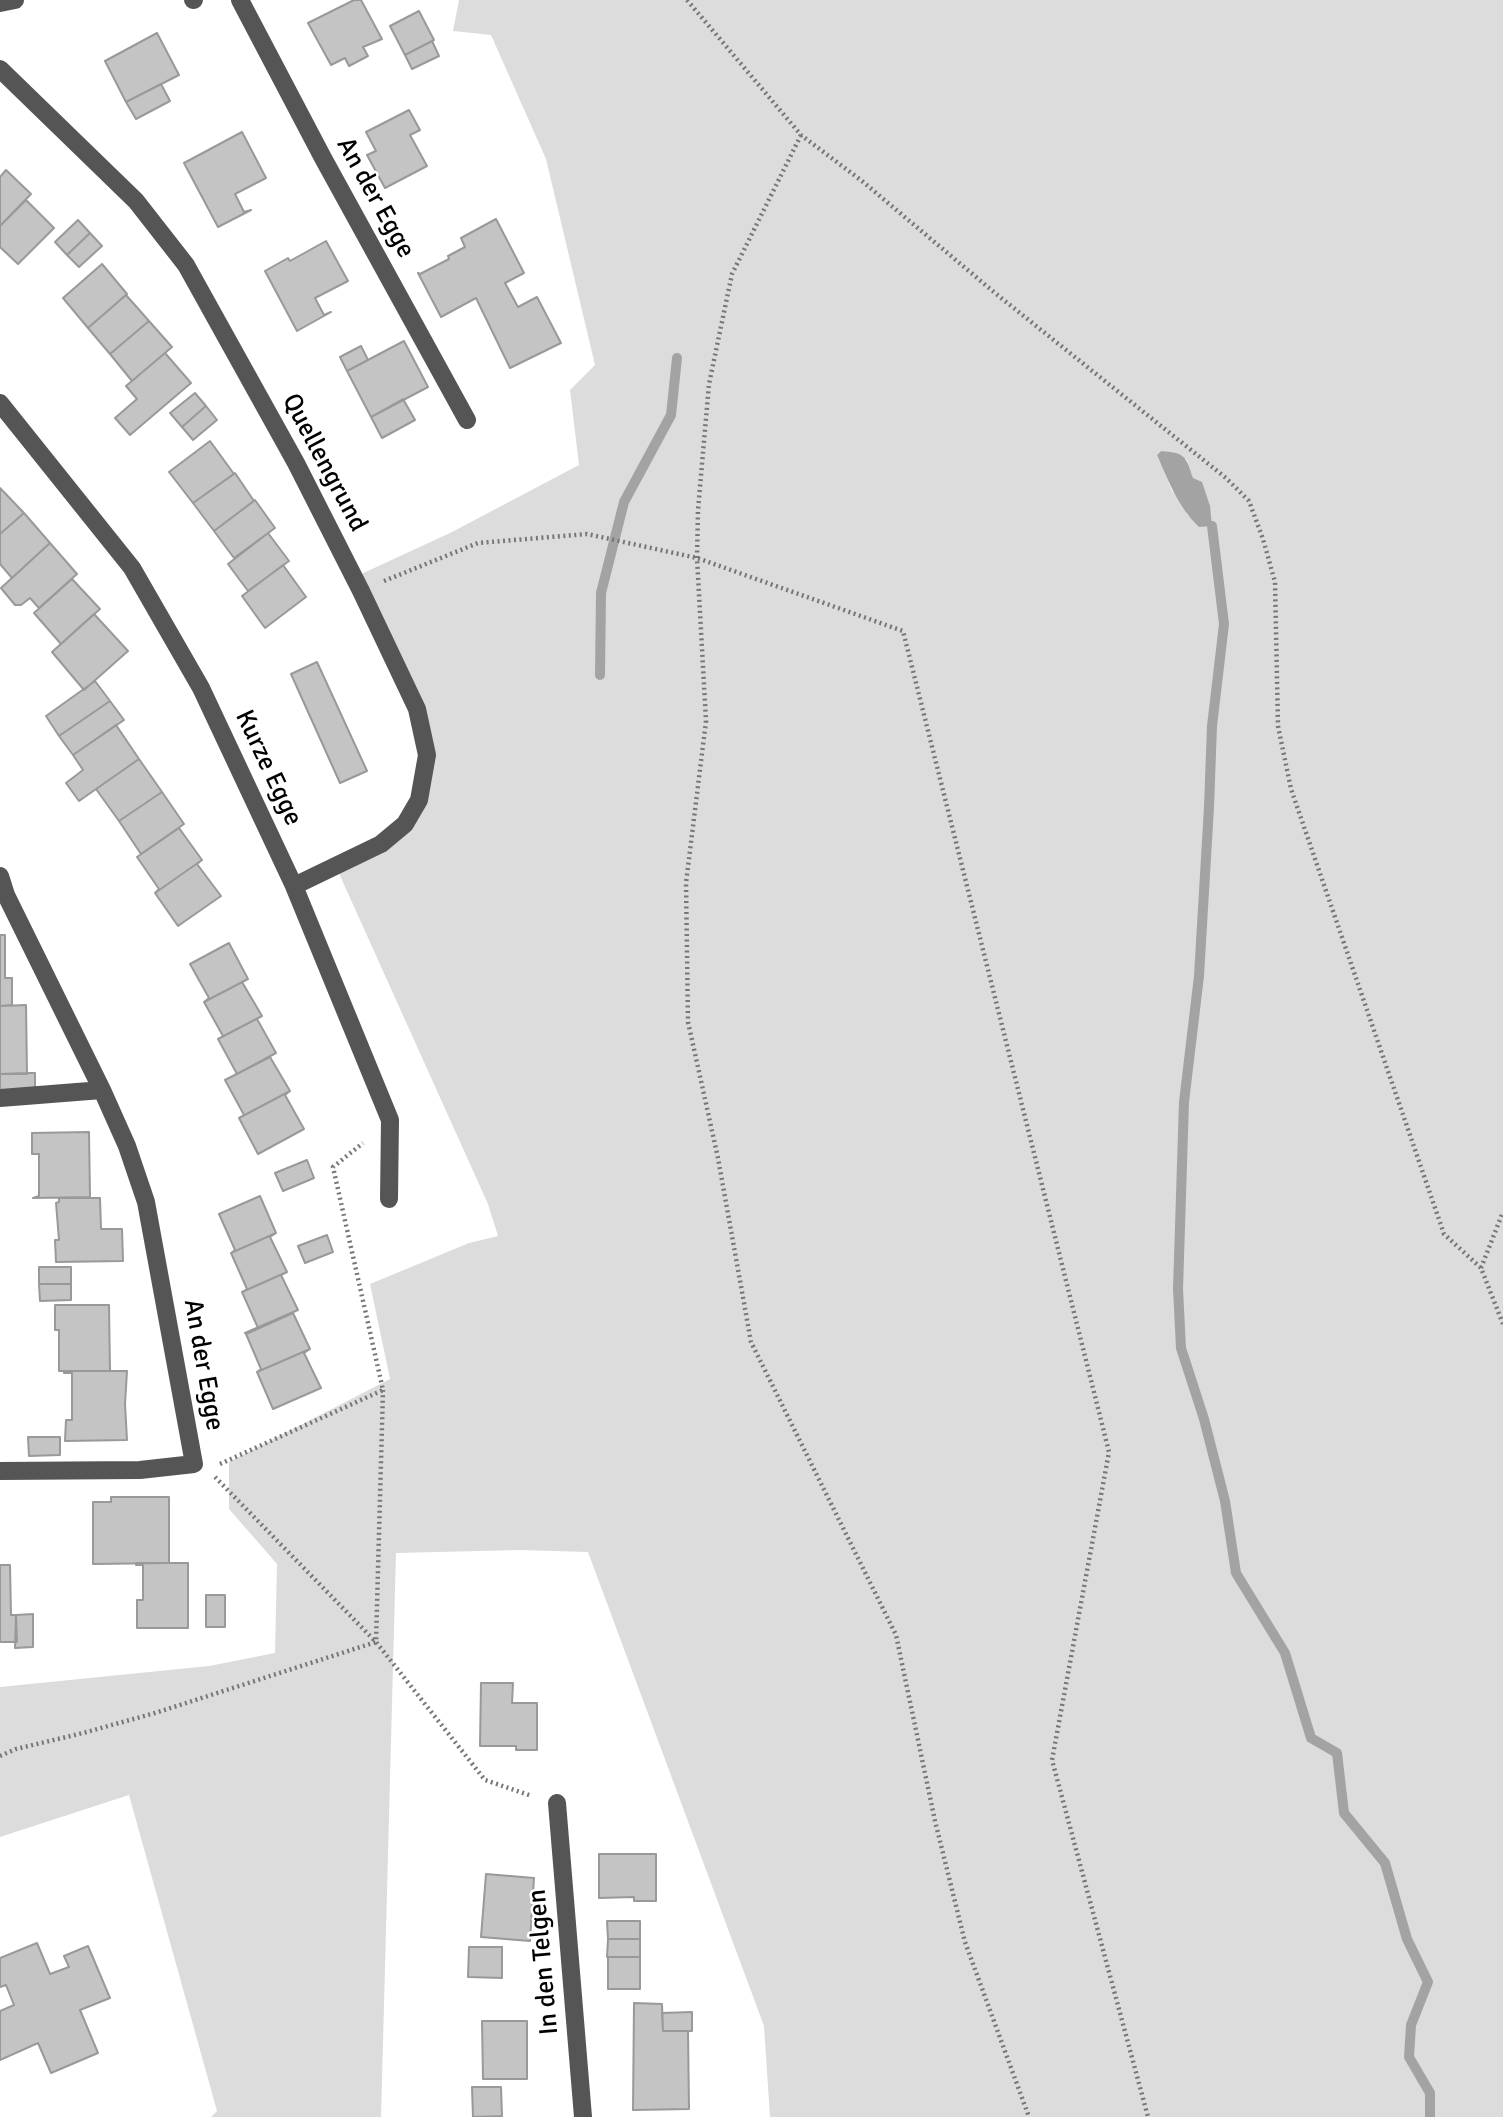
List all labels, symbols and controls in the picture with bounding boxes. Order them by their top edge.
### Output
street label: An der Egge [329,132,421,264]
street label: Quellengrund [275,389,373,537]
street label: Kurze Egge [228,705,308,831]
street label: An der Egge [176,1297,230,1433]
street label: In den Telgen [522,1888,566,2036]

